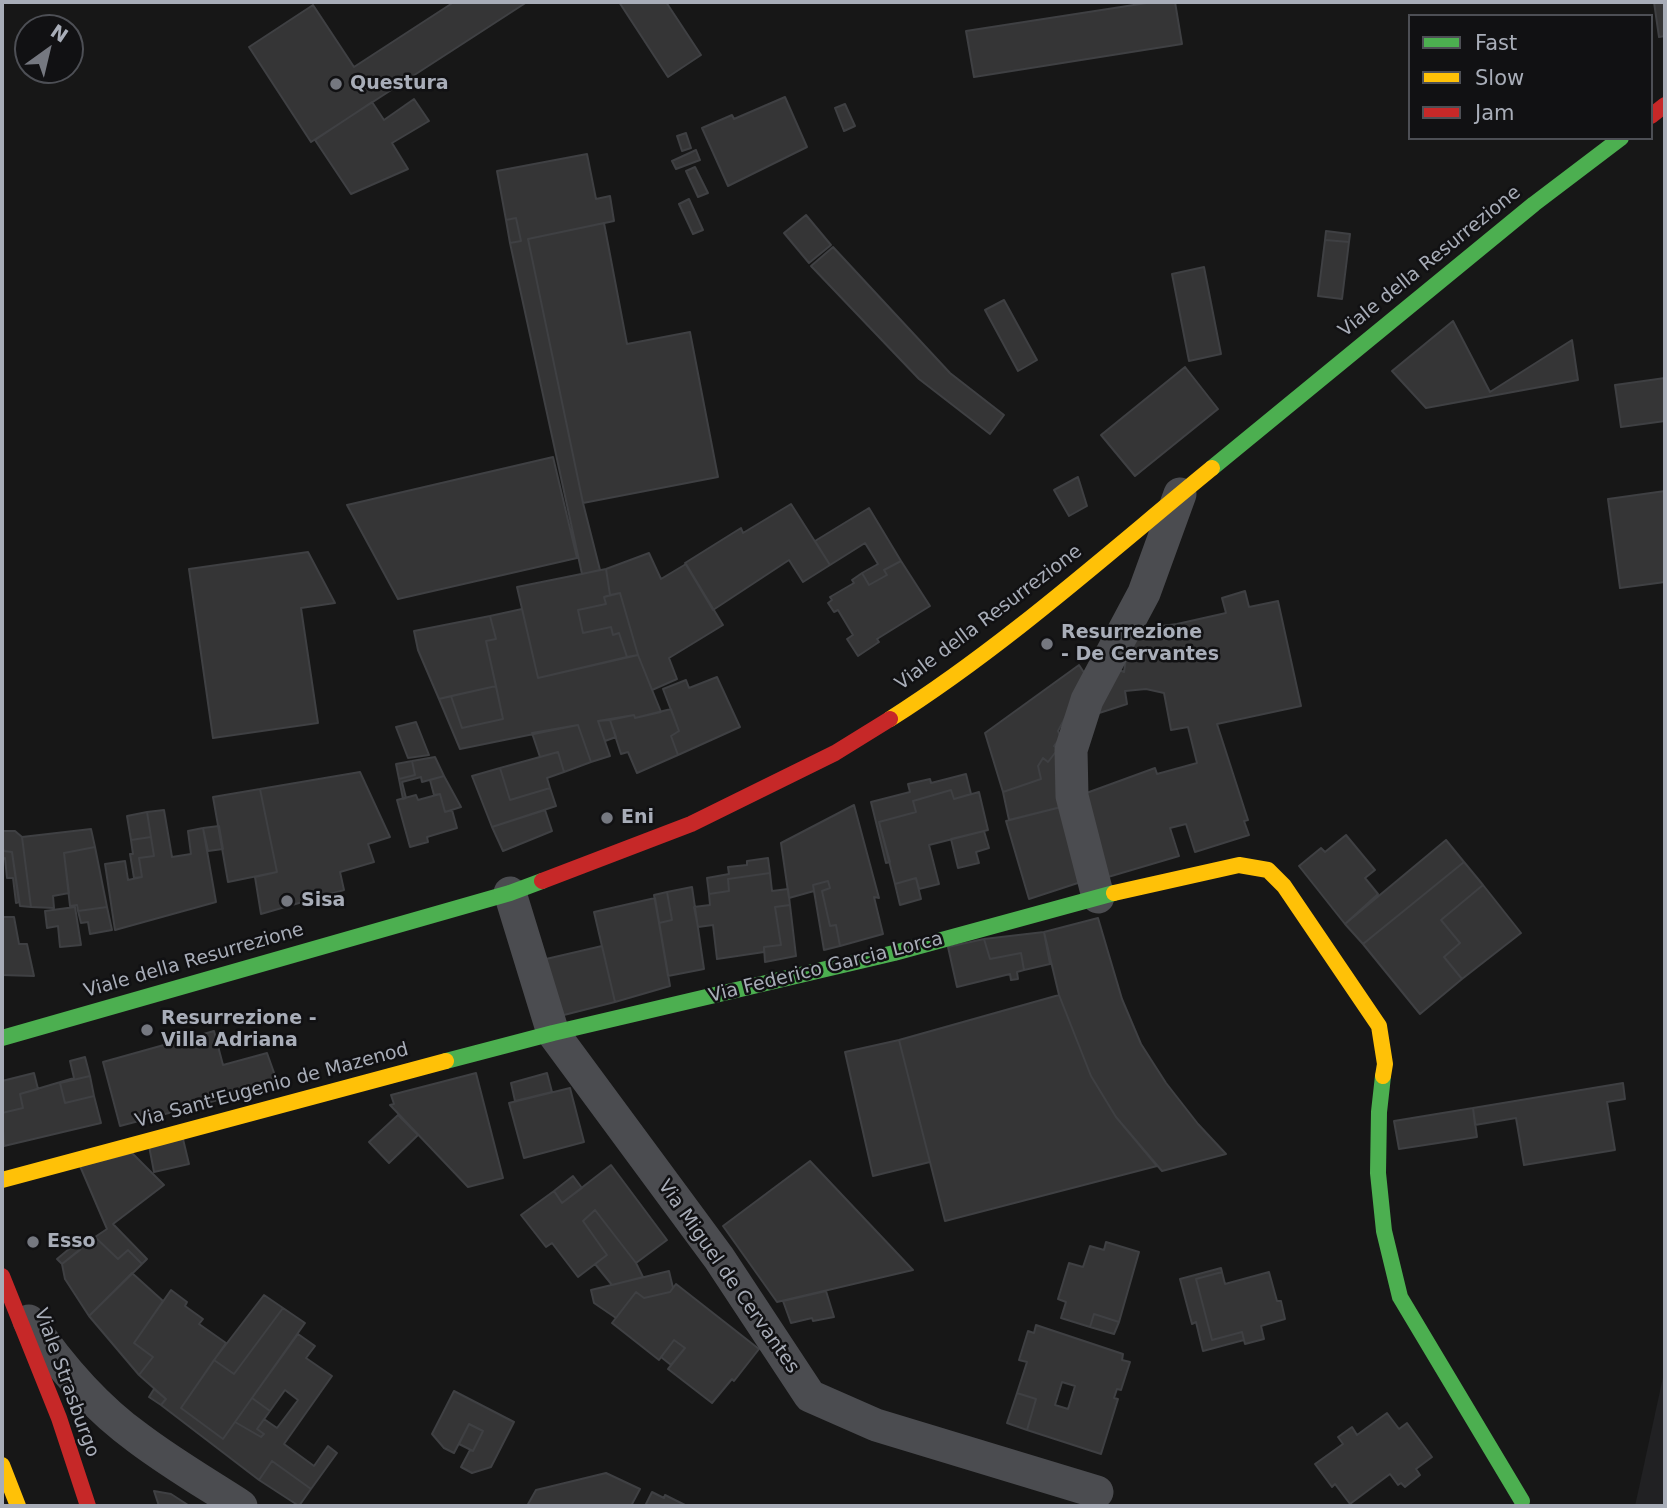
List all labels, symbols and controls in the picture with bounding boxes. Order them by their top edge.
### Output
north arrow [14,14,84,84]
legend [1408,14,1653,140]
text: N [47,20,72,47]
text: Fast [1475,31,1517,55]
text: Slow [1475,66,1524,90]
place label: Questura [350,73,449,95]
marker: Questura [328,76,344,92]
text: Jam [1475,101,1515,125]
street label: Viale della Resurrezione [1334,182,1526,342]
street label: Viale della Resurrezione [891,540,1087,696]
place label: Resurrezione - De Cervantes [1061,622,1219,666]
marker: Resurrezione - De Cervantes [1039,636,1055,652]
place label: Eni [621,807,654,829]
marker: Eni [599,810,615,826]
place label: Sisa [301,890,345,912]
marker: Sisa [279,893,295,909]
street label: Viale della Resurrezione [81,919,307,1003]
street label: Via Federico Garcia Lorca [707,928,945,1008]
place label: Resurrezione - Villa Adriana [161,1008,317,1052]
marker: Resurrezione - Villa Adriana [139,1022,155,1038]
street label: Via Sant'Eugenio de Mazenod [133,1039,411,1133]
street label: Via Miguel de Cervantes [652,1176,804,1378]
place label: Esso [47,1231,96,1253]
marker: Esso [25,1234,41,1250]
street label: Viale Strasburgo [29,1306,103,1460]

